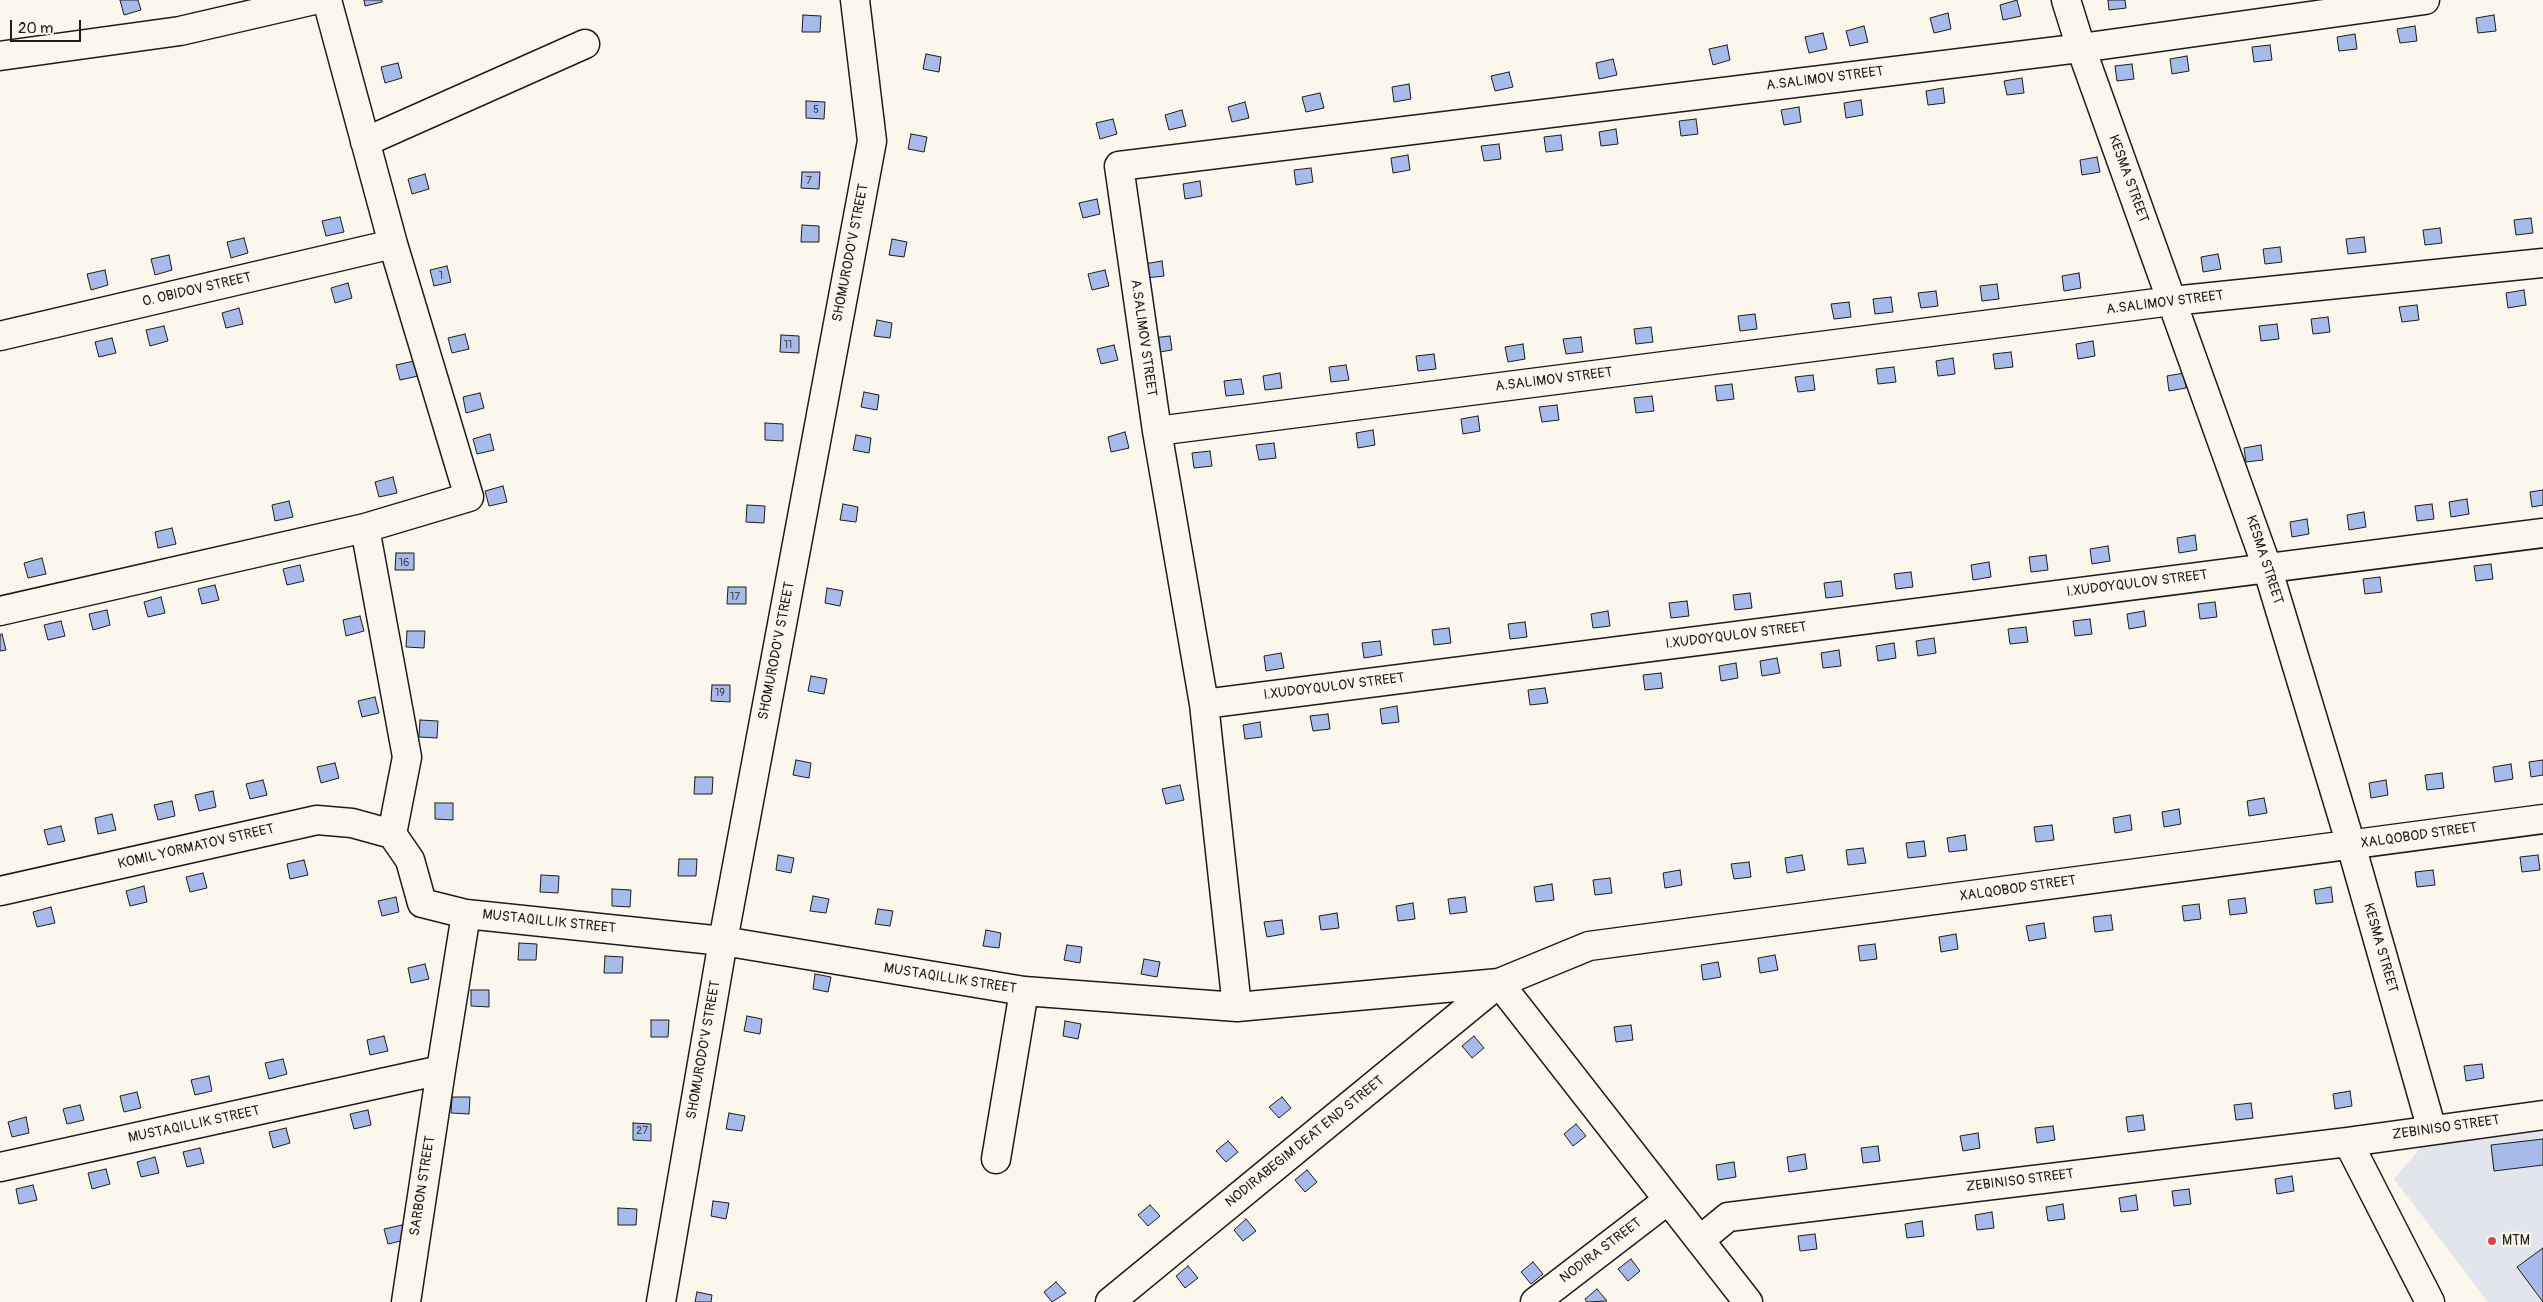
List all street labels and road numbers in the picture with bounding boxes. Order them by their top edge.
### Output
street label: A.SALIMOV STREET [1765,63,1885,95]
street label: KESMA STREET [2104,133,2152,225]
street label: SHOMURODO'V STREET [829,182,873,324]
street label: O. OBIDOV STREET [141,269,253,311]
street label: A.SALIMOV STREET [1126,278,1160,398]
street label: A.SALIMOV STREET [2105,287,2225,319]
street label: A.SALIMOV STREET [1494,364,1614,396]
street label: KESMA STREET [2242,513,2286,607]
street label: I.ХUDOYQULOV STREET [2066,567,2208,601]
street label: SHOMURODO'V STREET [755,580,799,722]
street label: I.ХUDOYQULOV STREET [1665,619,1807,653]
street label: I.ХUDOYQULOV STREET [1263,670,1405,704]
street label: ХALQOBOD STREET [2360,820,2478,852]
street label: KOMIL YORMATOV STREET [116,821,276,873]
street label: ХALQOBOD STREET [1959,873,2077,905]
street label: KESMA STREET [2359,901,2401,995]
street label: MUSTAQILLIK STREET [481,907,617,937]
street label: MUSTAQILLIK STREET [882,960,1018,998]
street label: SHOMURODO'V STREET [684,979,724,1121]
street label: NODIRABEGIM DEAT END STREET [1222,1073,1388,1211]
street label: MUSTAQILLIK STREET [127,1103,261,1147]
street label: ZEBINISO STREET [2391,1112,2501,1144]
street label: SARBON STREET [407,1135,439,1237]
street label: ZEBINISO STREET [1965,1166,2075,1196]
street label: NODIRA STREET [1557,1215,1645,1287]

